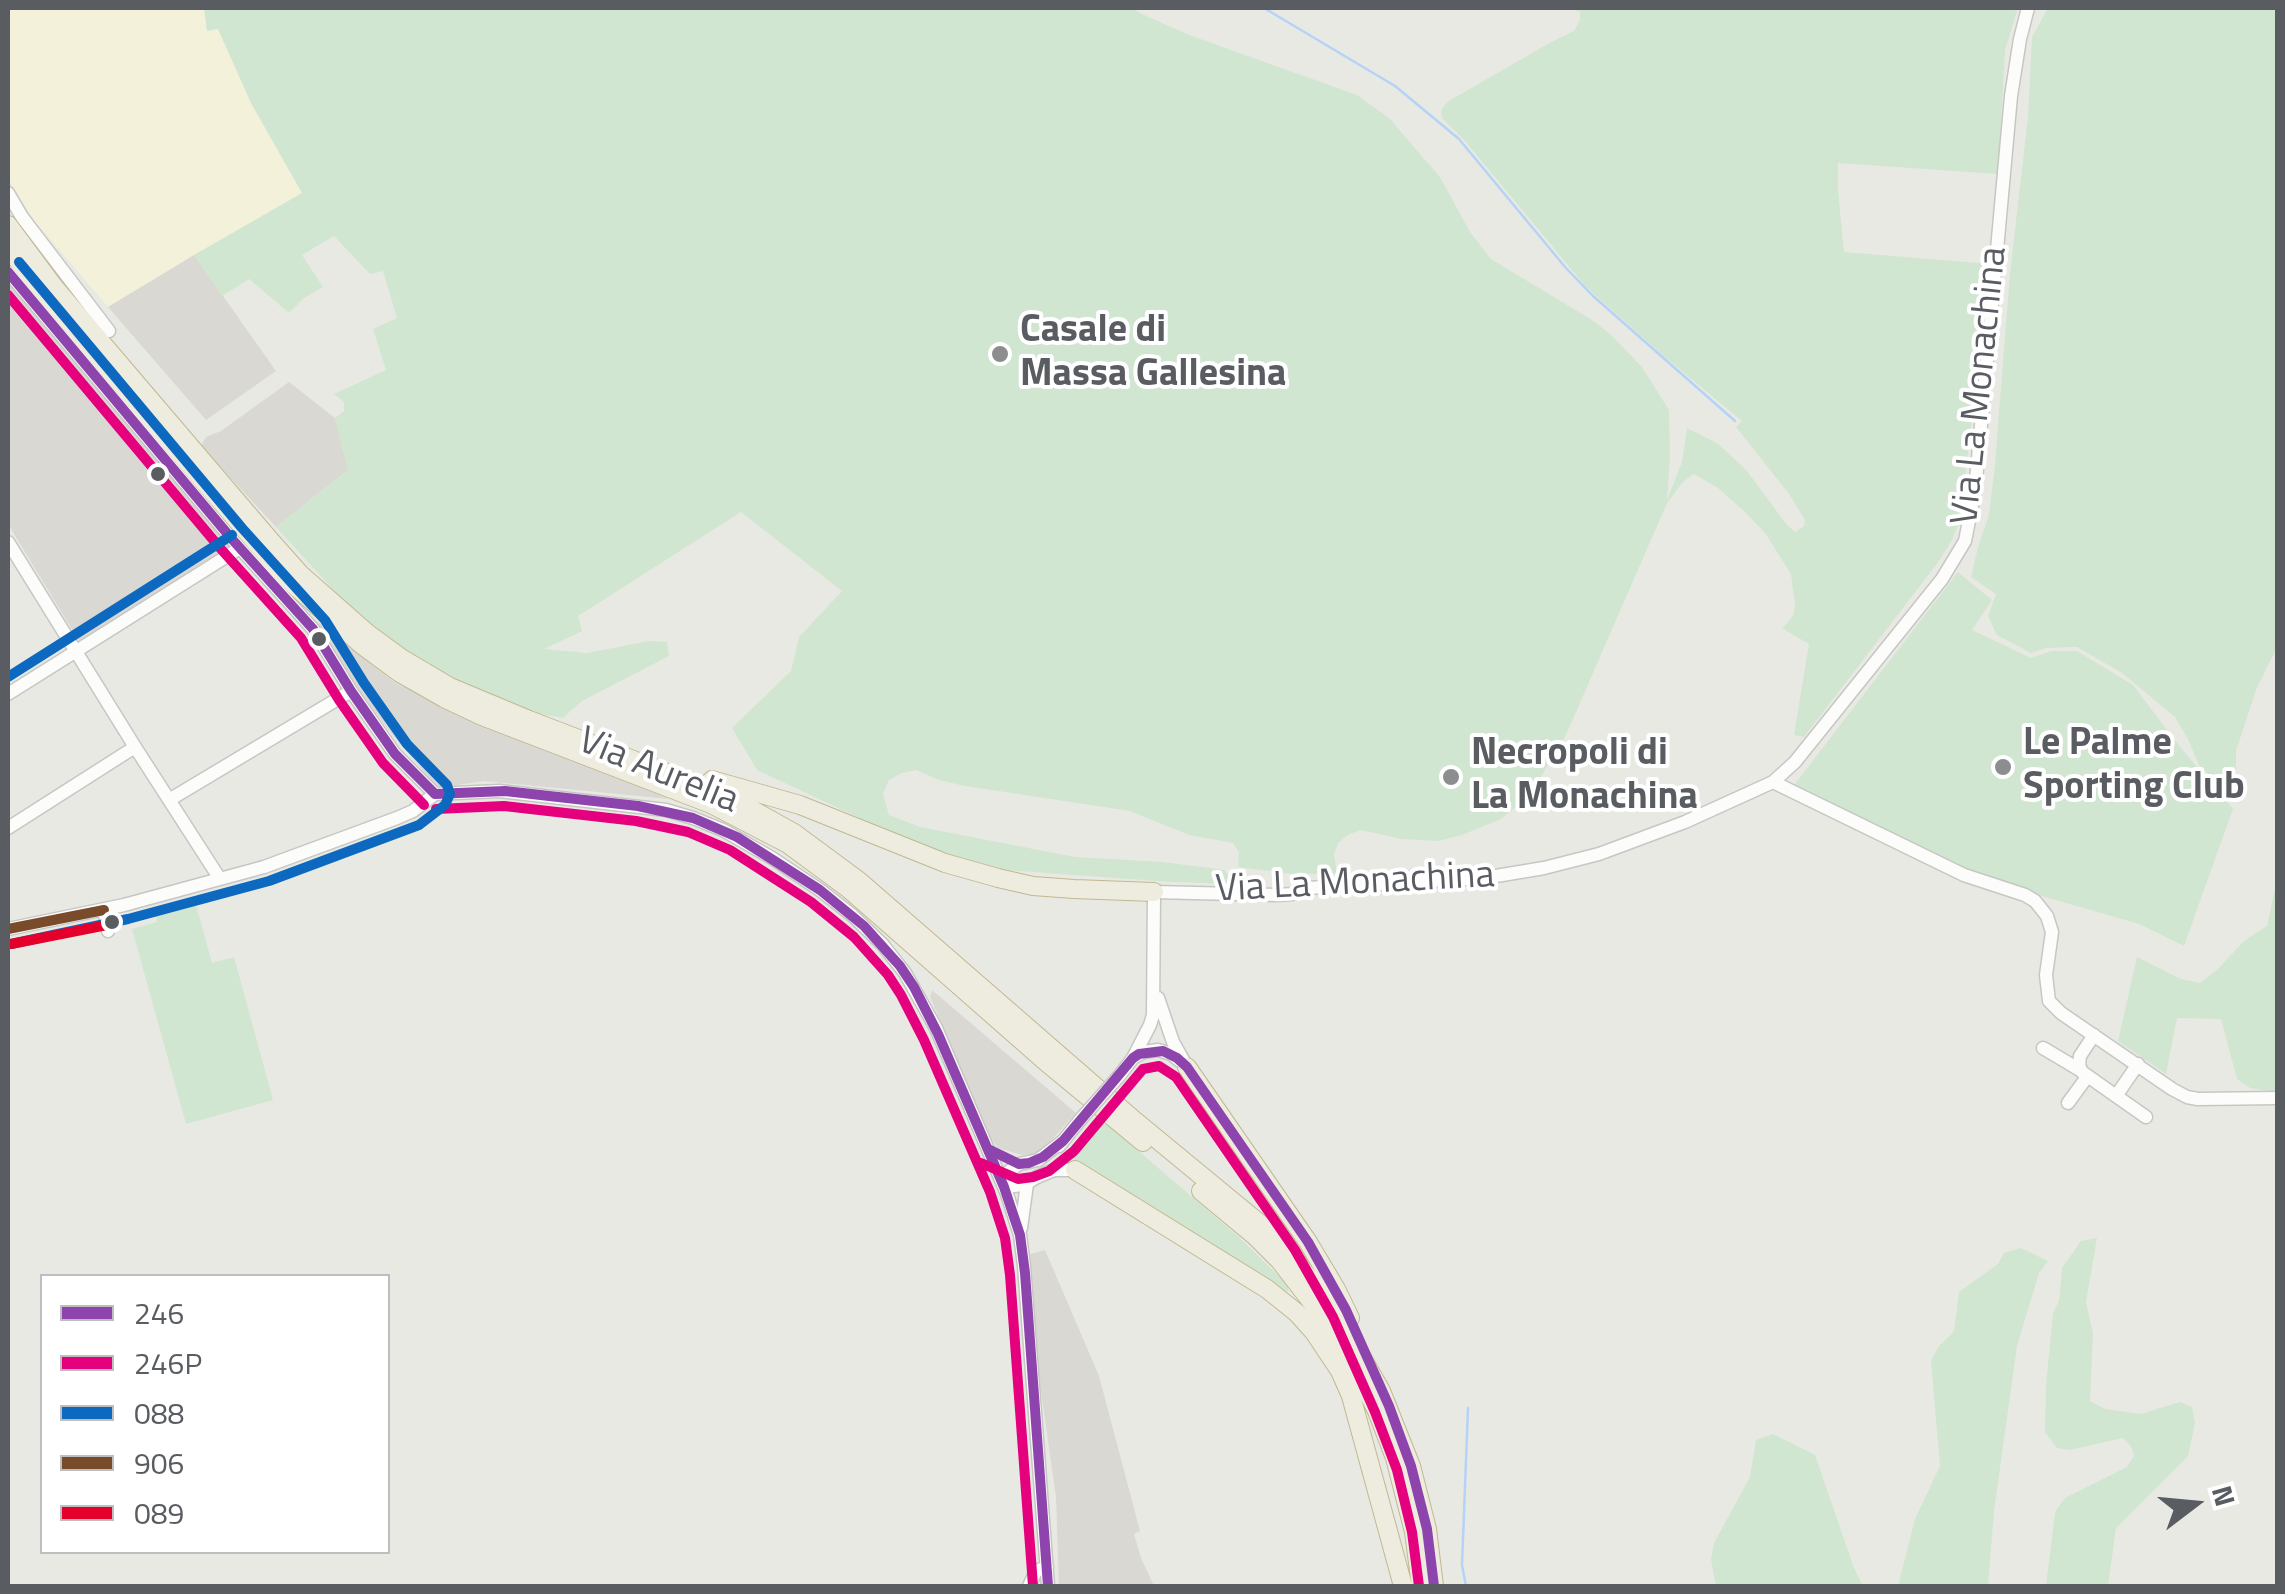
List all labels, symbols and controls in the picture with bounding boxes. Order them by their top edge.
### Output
street label: Via La Monachina [1944,245,2018,527]
place label: Casale di Massa Gallesina [1020,309,1286,398]
marker: Casale di Massa Gallesina [989,343,1011,365]
unlabelled marker [148,464,168,484]
unlabelled marker [309,629,329,649]
street label: Via Aurelia [571,719,745,825]
place label: Le Palme Sporting Club [2023,722,2245,812]
place label: Necropoli di La Monachina [1471,732,1698,822]
marker: Le Palme Sporting Club [1992,756,2014,778]
marker: Necropoli di La Monachina [1440,766,1462,788]
street label: Via La Monachina [1214,854,1496,914]
unlabelled marker [102,912,122,932]
legend [40,1274,390,1554]
text: 246 [134,1290,184,1336]
text: 246P [134,1340,202,1386]
text: 088 [134,1390,184,1436]
text: 906 [134,1440,184,1486]
north arrow [2145,1454,2245,1554]
text: N [2201,1480,2248,1511]
text: 089 [134,1490,184,1536]

